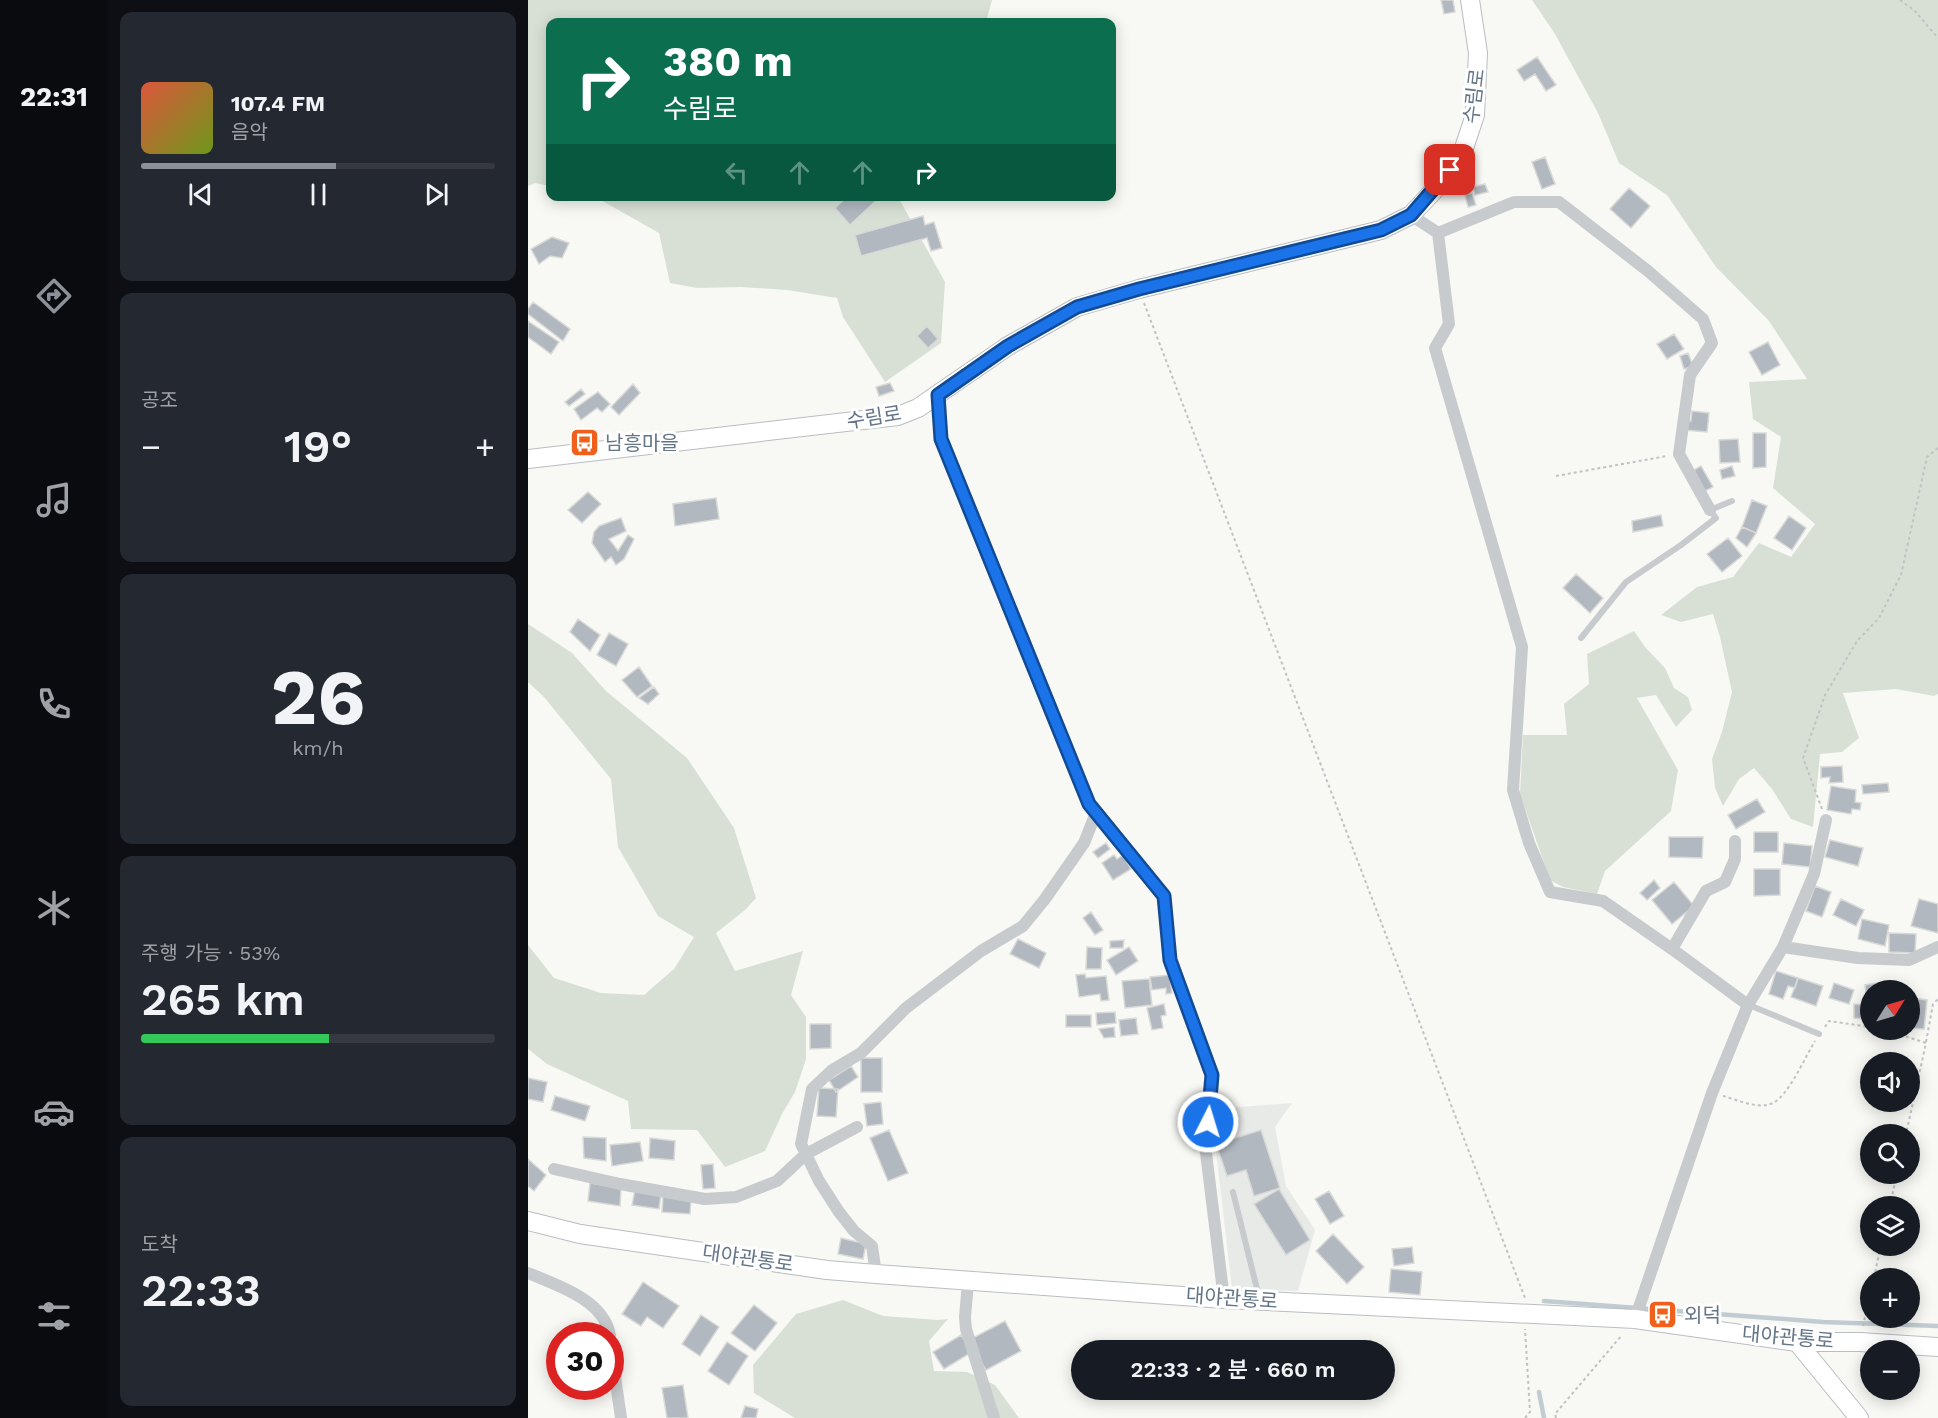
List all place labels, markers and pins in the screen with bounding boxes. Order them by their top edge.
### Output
pin [1424,144,1475,195]
bus stop icon: 남흥마을 [568,427,600,459]
place label: 남흥마을 [605,431,679,455]
bus stop icon: 외덕 [1647,1299,1679,1331]
place label: 외덕 [1684,1303,1721,1327]

